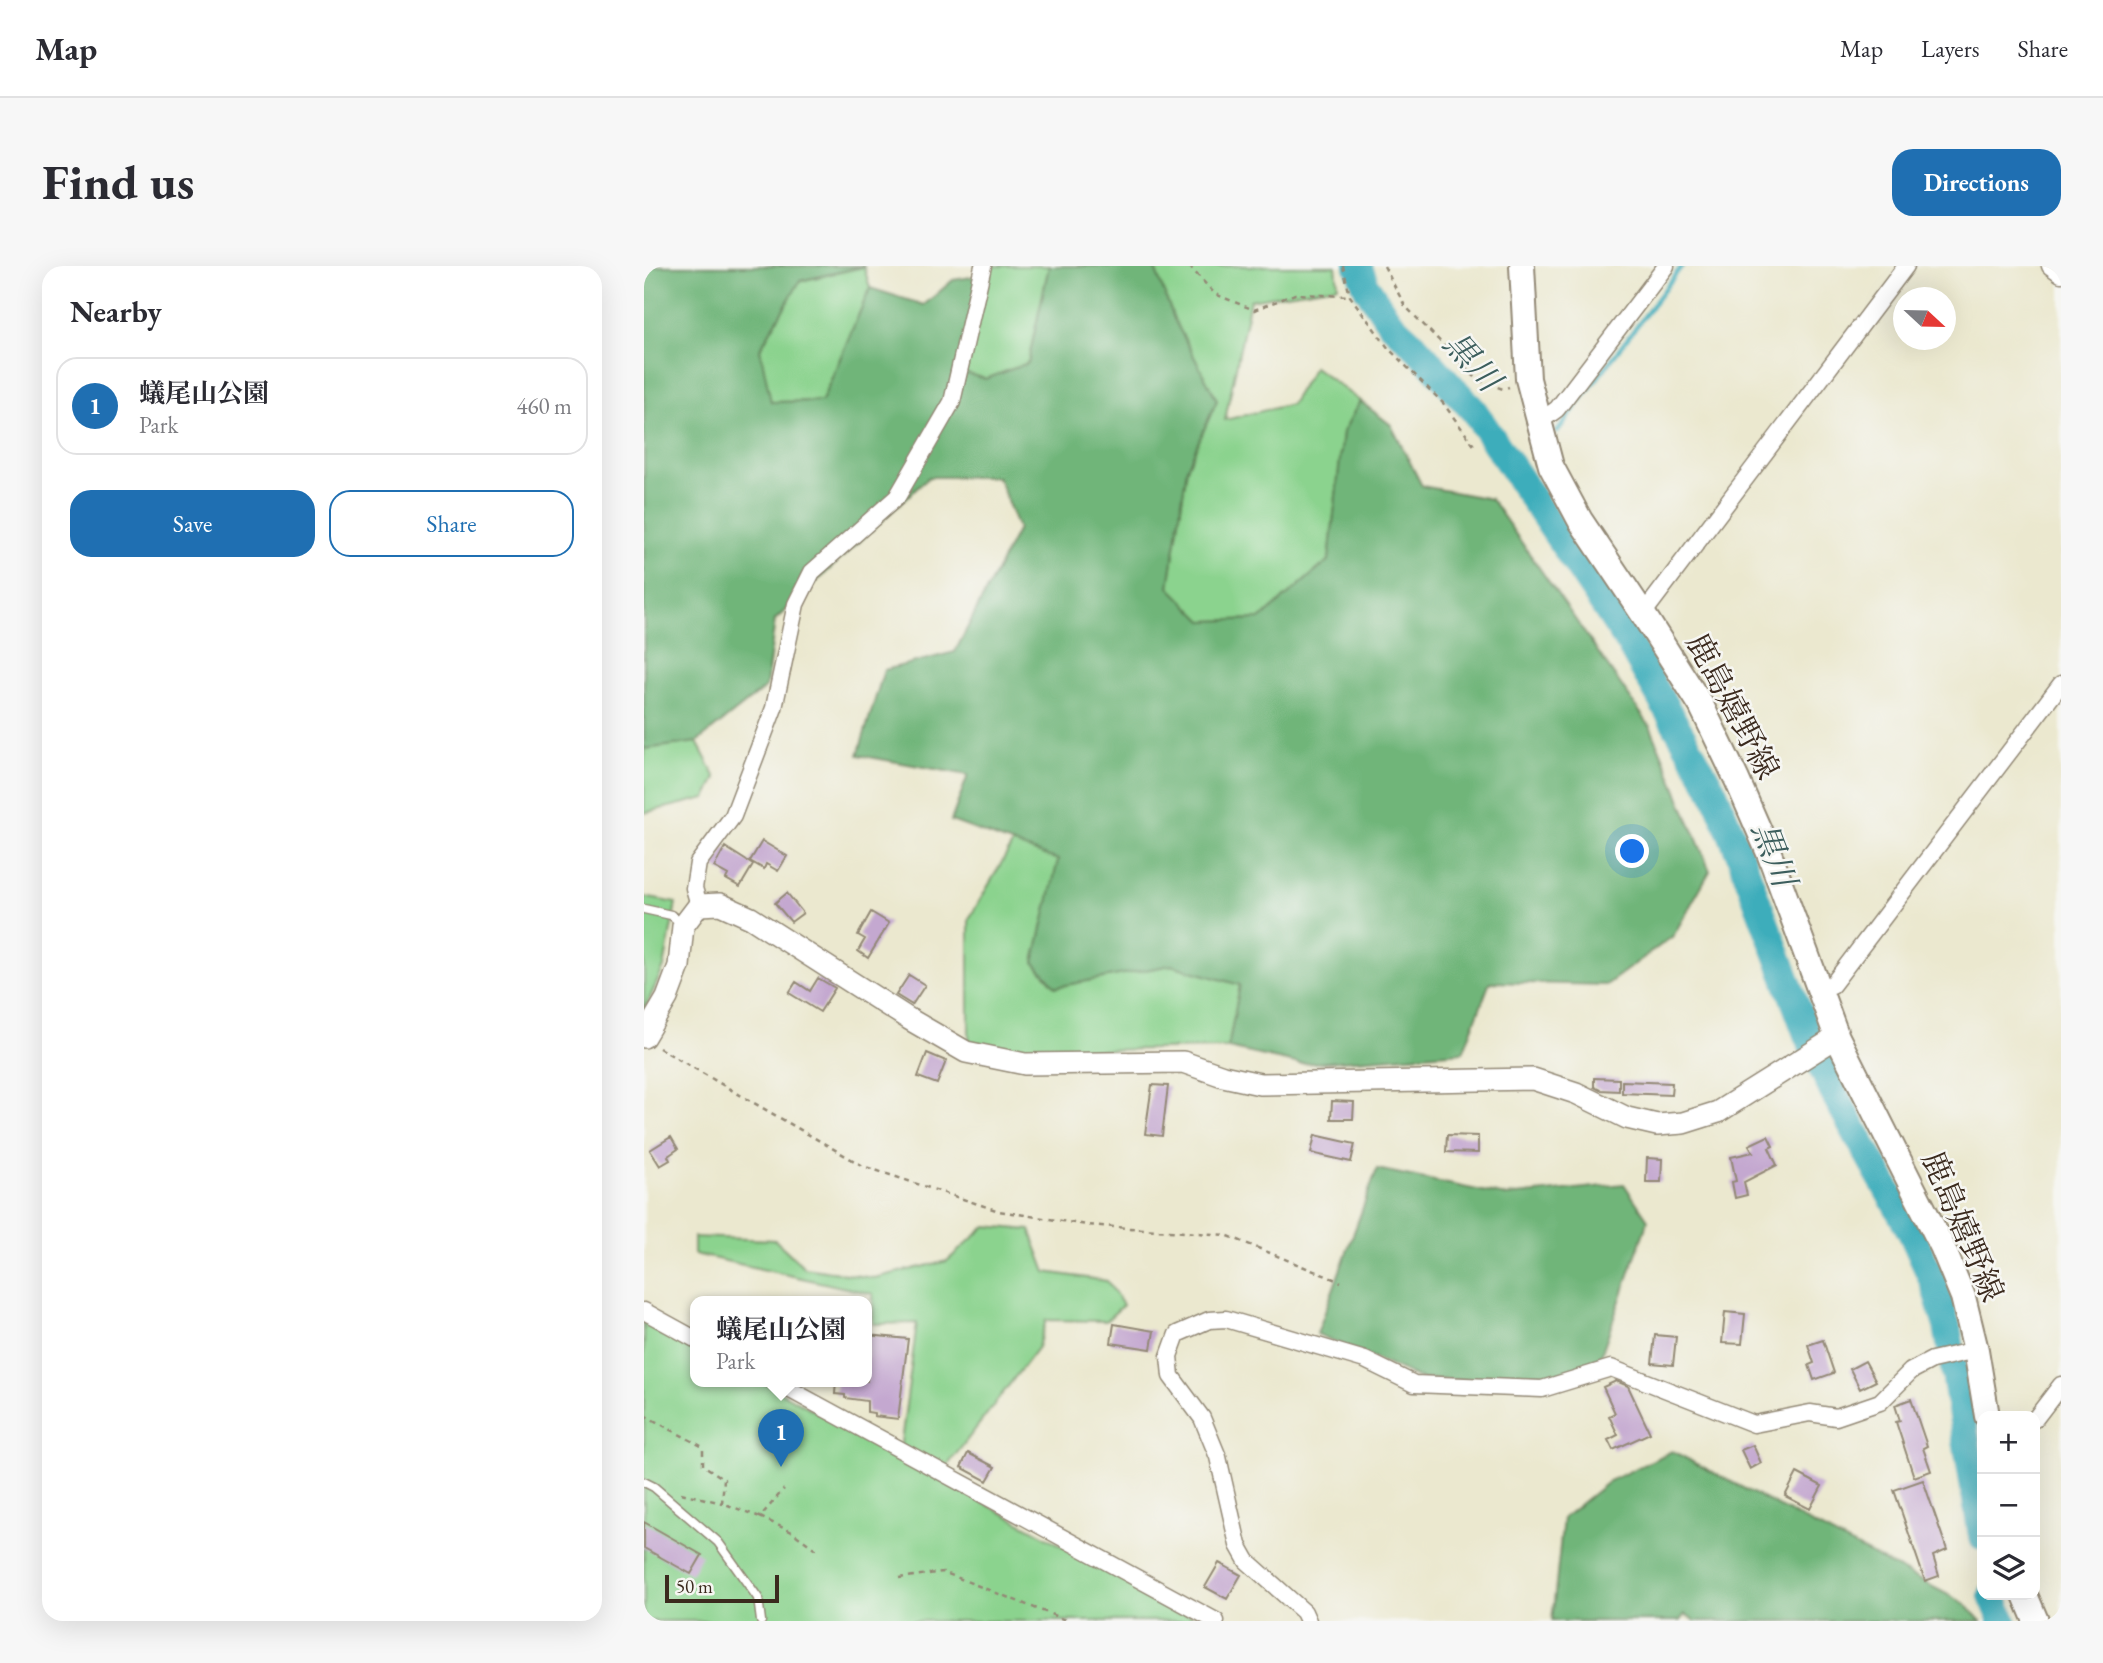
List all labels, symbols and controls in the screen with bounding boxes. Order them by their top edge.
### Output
text: Map [35,27,97,70]
text: Map [1840,33,1883,64]
text: Layers [1921,33,1980,64]
text: Share [2018,33,2068,64]
button: Directions [1892,149,2061,216]
text: Find us [42,150,194,214]
north arrow [1893,287,1956,350]
text: Nearby [70,292,162,331]
water label: 黒川 [1435,322,1513,402]
text: 蟻尾山公園 [139,376,269,410]
text: 1 [89,391,101,421]
text: 460 m [516,391,572,421]
text: Park [139,410,178,440]
button: Save [70,490,315,557]
button: Share [329,490,574,557]
street label: 鹿島嬉野線 [1677,625,1789,787]
water label: 黒川 [1743,816,1808,895]
your location [1615,834,1649,868]
street label: 鹿島嬉野線 [1912,1144,2014,1308]
popup [690,1296,872,1387]
text: 蟻尾山公園 [716,1312,846,1346]
text: Park [716,1346,755,1376]
pin: 1 [758,1409,804,1467]
map controls [1977,1411,2040,1600]
button: + [1977,1411,2040,1474]
button: − [1977,1474,2040,1537]
button: layers [1977,1537,2040,1600]
scale bar [665,1572,779,1604]
text: 50 m [676,1574,713,1599]

